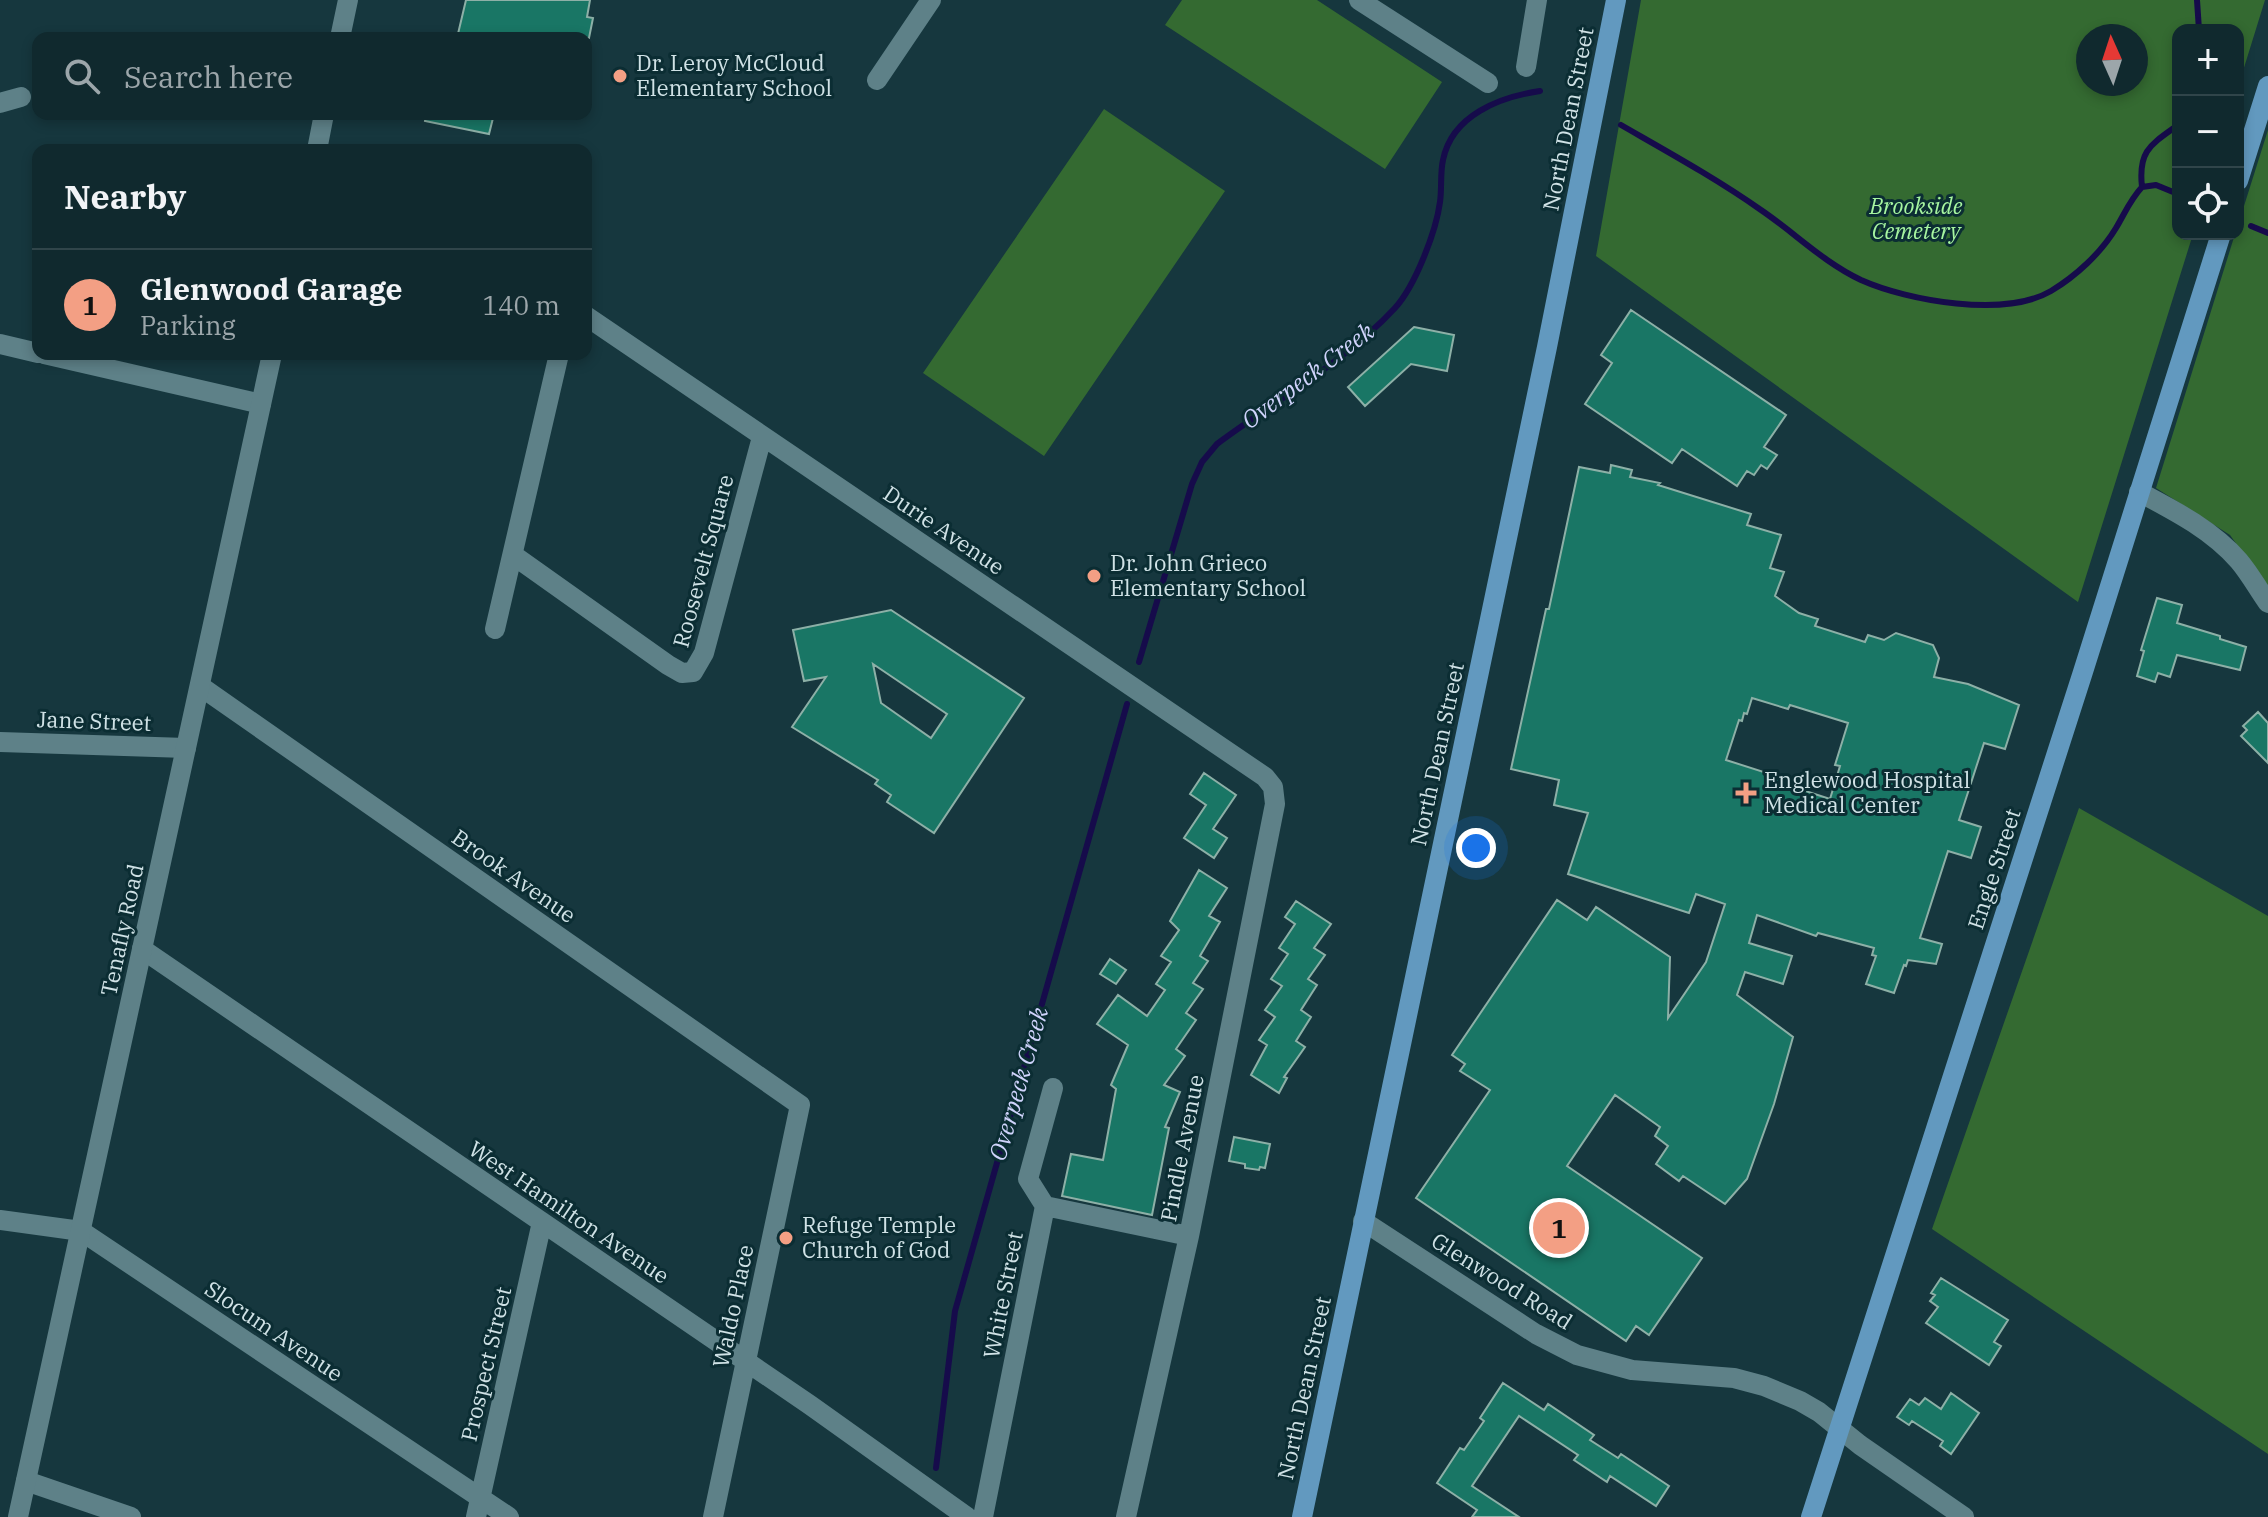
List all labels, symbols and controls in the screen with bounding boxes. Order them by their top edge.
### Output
street label: North Dean Street [1535,24,1600,213]
north arrow [2076,24,2148,96]
map controls [2172,24,2244,240]
button: + [2172,24,2244,96]
search box [32,32,592,120]
place label: Dr. Leroy McCloud Elementary School [636,48,832,102]
icon: search [60,54,104,98]
text: Search here [124,57,293,96]
marker: Dr. Leroy McCloud Elementary School [611,67,629,85]
button: − [2172,96,2244,168]
button: locate [2172,168,2244,240]
text: Nearby [64,174,186,218]
park label: Brookside Cemetery [1869,191,1963,245]
text: Glenwood Garage [140,269,402,308]
text: 1 [82,288,98,322]
text: 140 m [482,288,560,322]
text: Parking [140,308,236,342]
water label: Overpeck Creek [1235,315,1380,436]
street label: Roosevelt Square [665,471,740,651]
street label: Durie Avenue [878,478,1010,581]
place label: Dr. John Grieco Elementary School [1110,548,1306,602]
marker: Dr. John Grieco Elementary School [1085,567,1103,585]
street label: North Dean Street [1403,659,1470,848]
street label: Jane Street [36,704,152,737]
place label: Englewood Hospital Medical Center [1764,765,1970,819]
marker: Englewood Hospital Medical Center [1735,782,1757,804]
street label: Engle Street [1960,805,2027,933]
street label: Brook Avenue [447,822,582,929]
your location [1456,828,1496,868]
street label: Tenafly Road [93,861,150,999]
water label: Overpeck Creek [981,1003,1055,1164]
street label: Pindle Avenue [1153,1072,1210,1224]
street label: West Hamilton Avenue [463,1134,675,1290]
pin: 1 [1533,1198,1585,1258]
place label: Refuge Temple Church of God [802,1210,956,1264]
street label: Glenwood Road [1426,1226,1578,1336]
marker: Refuge Temple Church of God [777,1229,795,1247]
street label: White Street [976,1229,1029,1361]
street label: Waldo Place [705,1242,760,1370]
street label: Slocum Avenue [200,1274,349,1387]
street label: Prospect Street [454,1283,517,1444]
street label: North Dean Street [1270,1293,1337,1482]

